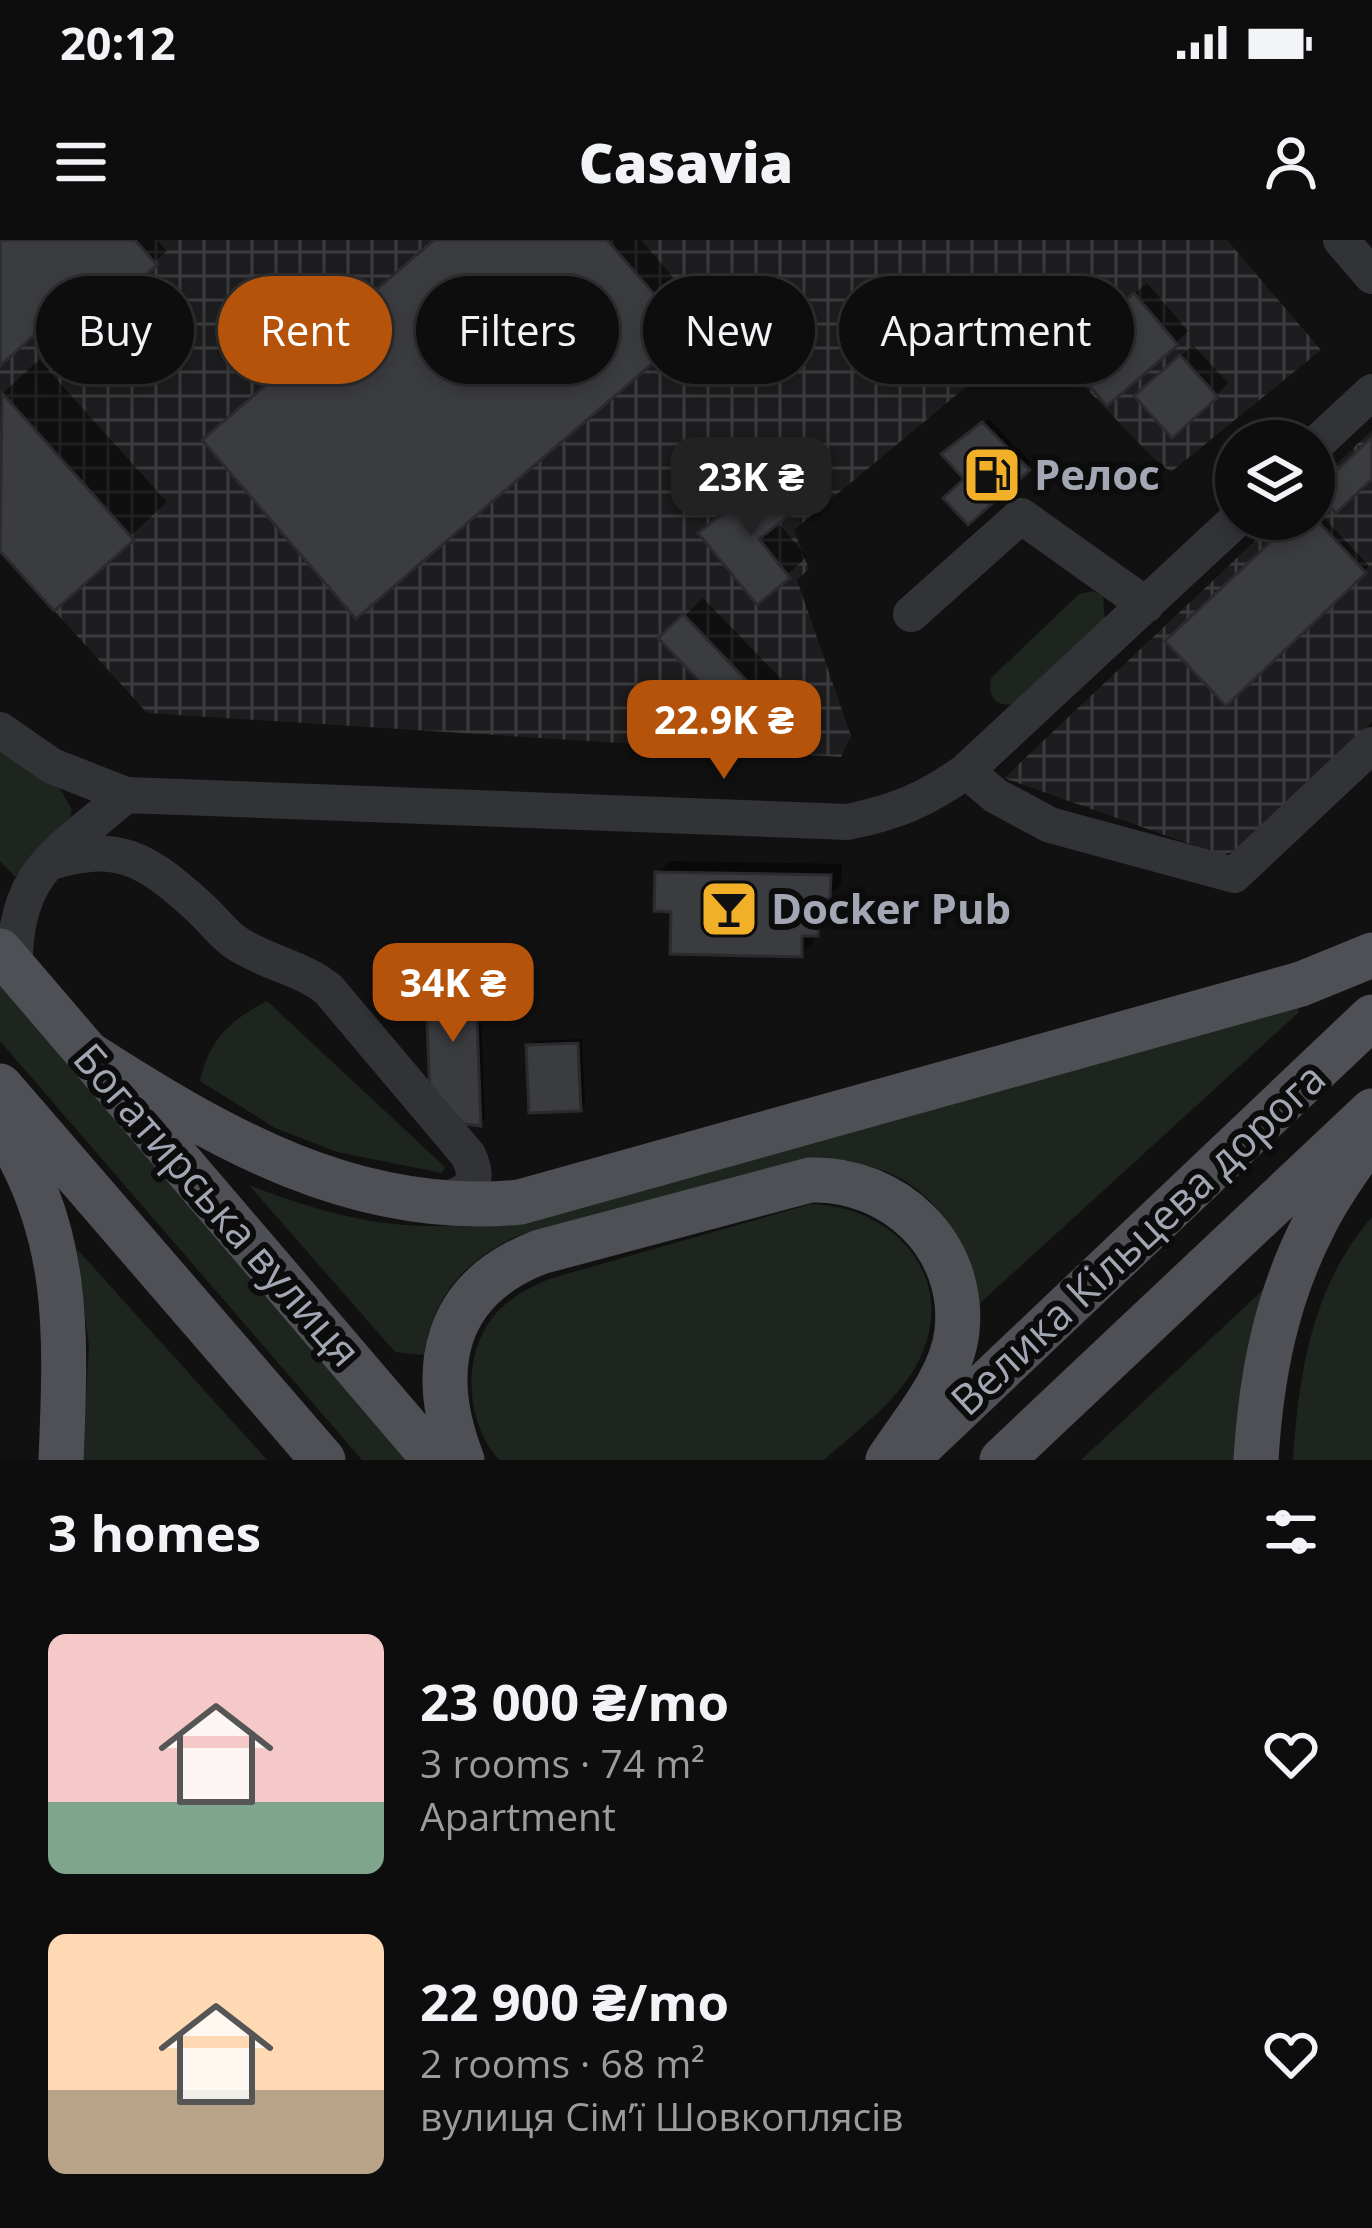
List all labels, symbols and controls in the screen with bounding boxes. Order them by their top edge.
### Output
text: 20:12 [60,12,176,73]
text: Casavia [579,125,793,199]
icon: menu [48,129,114,195]
icon: person [1258,129,1324,195]
chip: Buy [36,276,194,384]
chip: Rent [218,276,392,384]
chip: Filters [416,276,619,384]
chip: New [643,276,815,384]
chip: Apartment [839,276,1134,384]
map controls [1215,420,1335,540]
button: layers [1215,420,1335,540]
pin: 23K ₴ [667,437,835,539]
fuel station icon: Релос [961,444,1023,506]
place label: Релос [1034,445,1160,502]
text: 23K ₴ [698,449,804,502]
pin: 22.9K ₴ [613,680,835,782]
text: 22.9K ₴ [654,692,794,745]
bar icon: Docker Pub [698,878,760,940]
place label: Docker Pub [771,879,1011,936]
pin: 34K ₴ [369,943,537,1045]
text: 34K ₴ [400,955,506,1008]
street label: Богатирська вулиця [62,1030,374,1378]
street label: Велика Кільцева дорога [937,1049,1337,1427]
text: 3 homes [48,1497,261,1567]
icon: filters [1258,1499,1324,1565]
text: 23 000 ₴/mo [420,1666,729,1736]
icon: home [144,1682,288,1826]
icon: heart [1258,1721,1324,1787]
text: 3 rooms · 74 m² [420,1736,705,1789]
text: Apartment [420,1789,616,1842]
text: 22 900 ₴/mo [420,1966,729,2036]
icon: home [144,1982,288,2126]
icon: heart [1258,2021,1324,2087]
text: 2 rooms · 68 m² [420,2036,705,2089]
text: вулиця Сімʼї Шовкоплясів [420,2089,904,2142]

